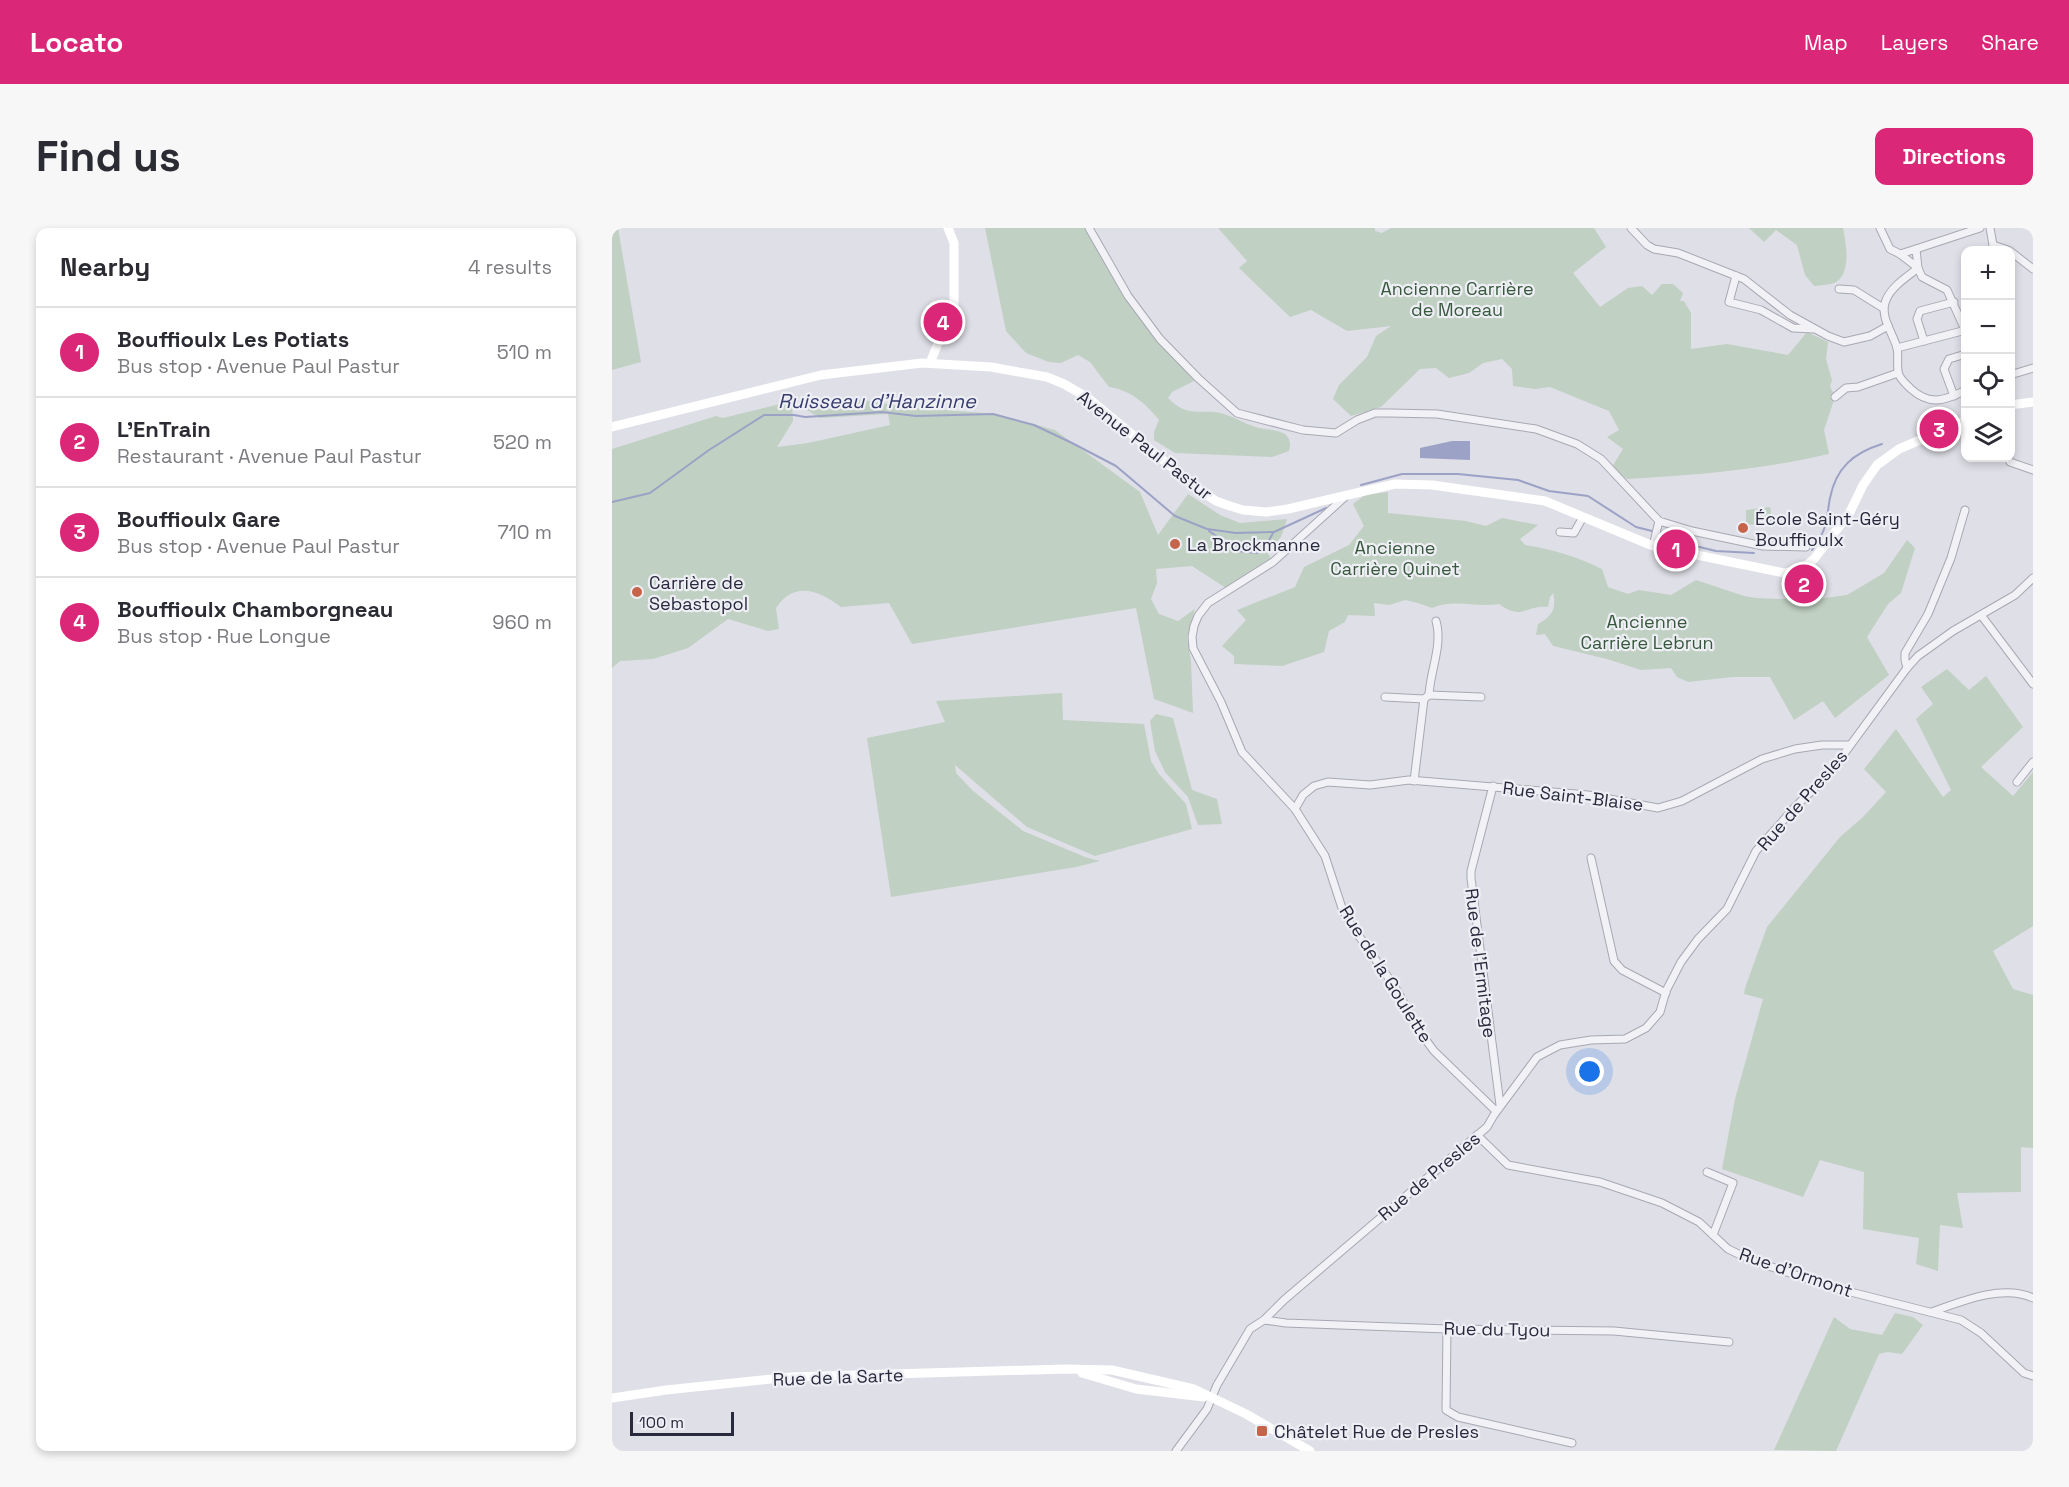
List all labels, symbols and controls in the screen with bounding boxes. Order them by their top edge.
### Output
text: Locato [30,24,123,60]
text: Map [1804,29,1848,56]
text: Layers [1881,29,1948,56]
text: Share [1981,29,2039,56]
button: Directions [1875,128,2033,185]
text: Find us [36,130,181,183]
map controls [1961,246,2015,462]
button: + [1961,246,2015,300]
text: Nearby [60,250,150,284]
text: 4 results [468,254,552,280]
park label: Ancienne Carrière de Moreau [1380,277,1534,321]
pin: 4 [924,300,962,344]
button: − [1961,300,2015,354]
text: Bouffioulx Les Potiats [117,325,349,353]
text: 1 [75,339,84,365]
text: 510 m [497,339,552,365]
text: Bus stop · Avenue Paul Pastur [117,353,400,379]
button: locate [1961,354,2015,408]
street label: Avenue Paul Pastur [1073,385,1217,505]
water label: Ruisseau d'Hanzinne [778,388,977,414]
pin: 3 [1920,406,1958,452]
button: layers [1961,408,2015,462]
text: L'EnTrain [117,415,211,443]
text: 2 [74,429,85,455]
text: 520 m [493,429,552,455]
text: Restaurant · Avenue Paul Pastur [117,443,422,469]
text: Bouffioulx Gare [117,505,280,533]
place label: École Saint-Géry Bouffioulx [1755,507,1900,551]
text: 3 [73,519,86,545]
text: 710 m [497,519,552,545]
marker: École Saint-Géry Bouffioulx [1736,521,1750,535]
pin: 1 [1656,526,1696,572]
text: Bus stop · Avenue Paul Pastur [117,533,400,559]
place label: La Brockmanne [1187,533,1320,556]
park label: Ancienne Carrière Quinet [1330,536,1460,580]
marker: La Brockmanne [1168,537,1182,551]
pin: 2 [1784,562,1824,606]
place label: Carrière de Sebastopol [649,571,748,615]
marker: Carrière de Sebastopol [630,585,644,599]
text: Bouffioulx Chamborgneau [117,595,393,623]
text: 4 [73,609,86,635]
text: 960 m [492,609,552,635]
park label: Ancienne Carrière Lebrun [1580,610,1714,654]
text: Bus stop · Rue Longue [117,623,331,649]
street label: Rue de Presles [1752,745,1852,855]
street label: Rue Saint-Blaise [1501,776,1645,816]
street label: Rue de l'Ermitage [1460,887,1502,1039]
street label: Rue de la Goulette [1334,901,1438,1047]
your location [1575,1057,1604,1086]
street label: Rue de Presles [1373,1127,1485,1225]
street label: Rue d'Ormont [1736,1242,1856,1302]
street label: Rue du Tyou [1443,1317,1551,1341]
street label: Rue de la Sarte [772,1363,904,1391]
scale bar [630,1409,734,1436]
text: 100 m [639,1412,684,1433]
place label: Châtelet Rue de Presles [1274,1420,1479,1443]
marker: Châtelet Rue de Presles [1255,1424,1269,1438]

